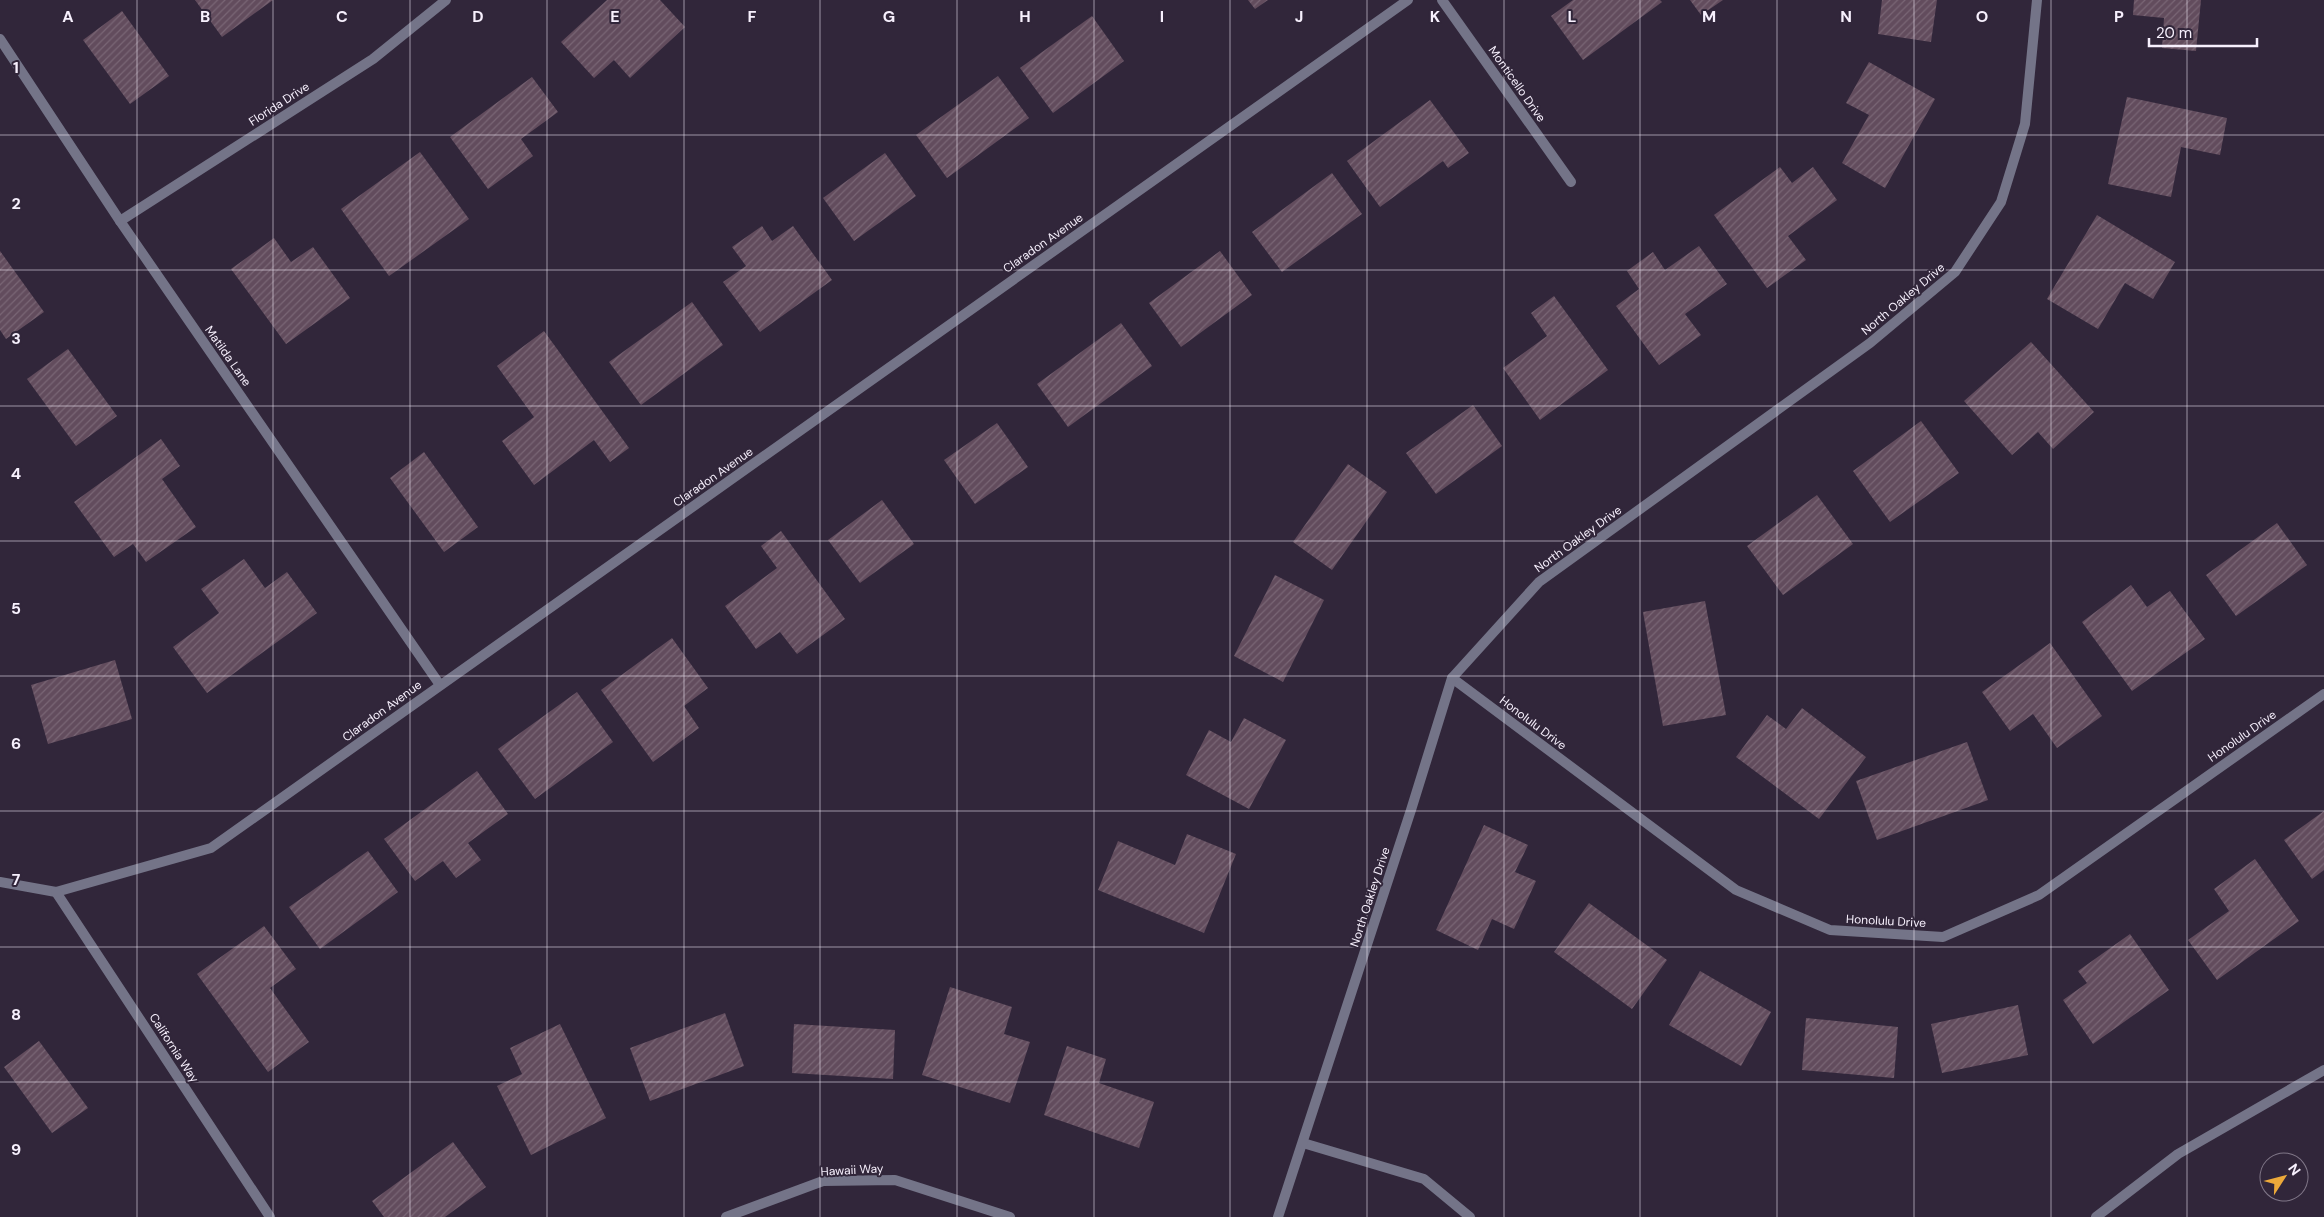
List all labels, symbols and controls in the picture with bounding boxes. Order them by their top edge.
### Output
text: A [62,6,74,27]
text: B [200,6,210,27]
text: C [336,6,348,27]
text: D [472,6,484,27]
text: E [610,6,620,27]
text: F [748,6,757,27]
text: G [883,6,895,27]
text: H [1019,6,1031,27]
text: I [1160,6,1164,27]
text: J [1295,6,1303,27]
text: K [1430,6,1441,27]
text: L [1568,6,1577,27]
text: M [1702,6,1716,27]
text: N [1840,6,1852,27]
text: O [1976,6,1988,27]
text: P [2114,6,2124,27]
scale bar [2149,15,2256,47]
text: 20 m [2156,23,2192,43]
street label: Monticello Drive [1485,43,1549,125]
text: 1 [13,57,19,78]
street label: Florida Drive [246,78,313,130]
text: 2 [11,193,21,214]
street label: Claradon Avenue [1000,209,1086,277]
street label: North Oakley Drive [1858,259,1948,339]
street label: Matilda Lane [201,323,255,390]
text: 3 [11,328,21,349]
street label: Claradon Avenue [670,443,756,511]
text: 4 [11,463,21,484]
street label: North Oakley Drive [1531,502,1625,576]
text: 5 [11,598,21,619]
street label: Claradon Avenue [339,677,425,745]
street label: Honolulu Drive [1496,693,1570,754]
street label: Honolulu Drive [2205,706,2280,766]
text: 6 [11,733,21,754]
street label: North Oakley Drive [1346,845,1394,949]
text: 7 [12,869,21,890]
street label: Honolulu Drive [1846,911,1927,931]
text: 8 [11,1004,21,1025]
street label: California Way [146,1010,203,1086]
text: 9 [11,1139,21,1160]
north arrow [2259,1152,2309,1202]
street label: Hawaii Way [820,1160,884,1180]
text: N [2284,1160,2305,1179]

